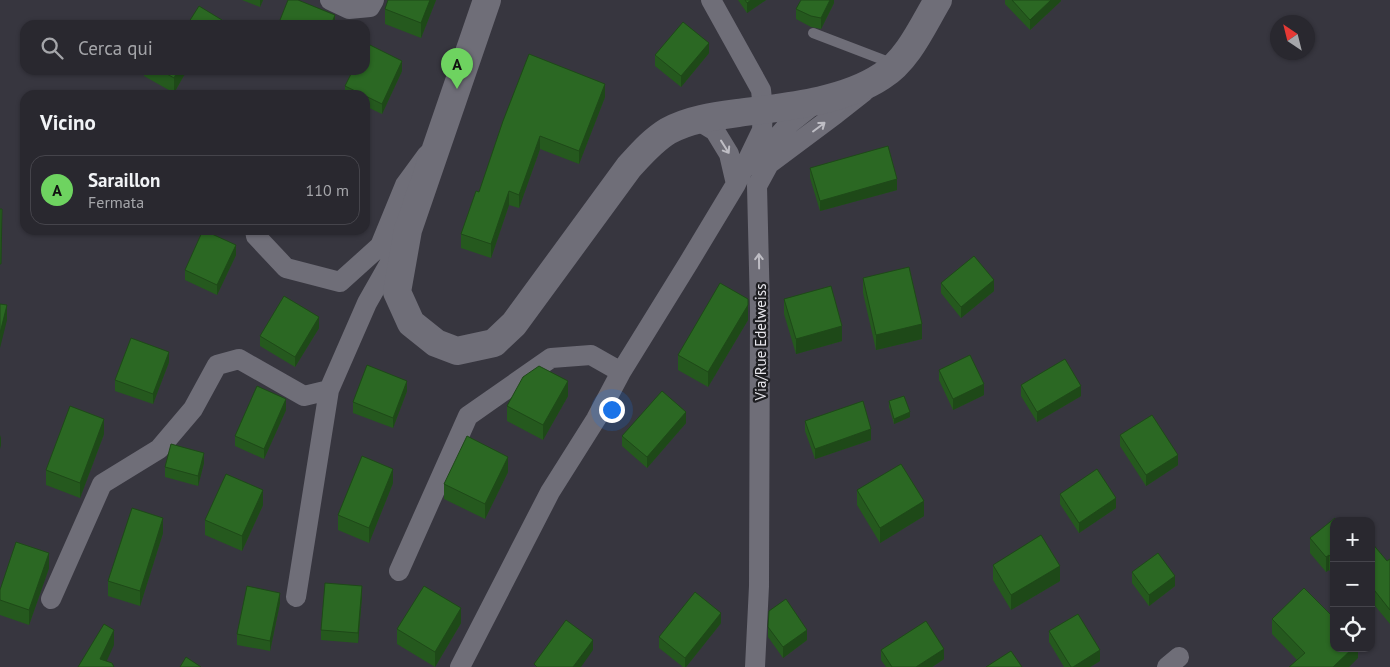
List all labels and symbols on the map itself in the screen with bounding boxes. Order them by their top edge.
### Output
north arrow [1270,15,1315,60]
pin: A [441,48,473,89]
one-way arrow [812,122,826,132]
one-way arrow [720,139,730,153]
one-way arrow [754,253,764,270]
street label: Via/Rue Edelweiss [751,283,770,402]
your location [599,397,625,423]

